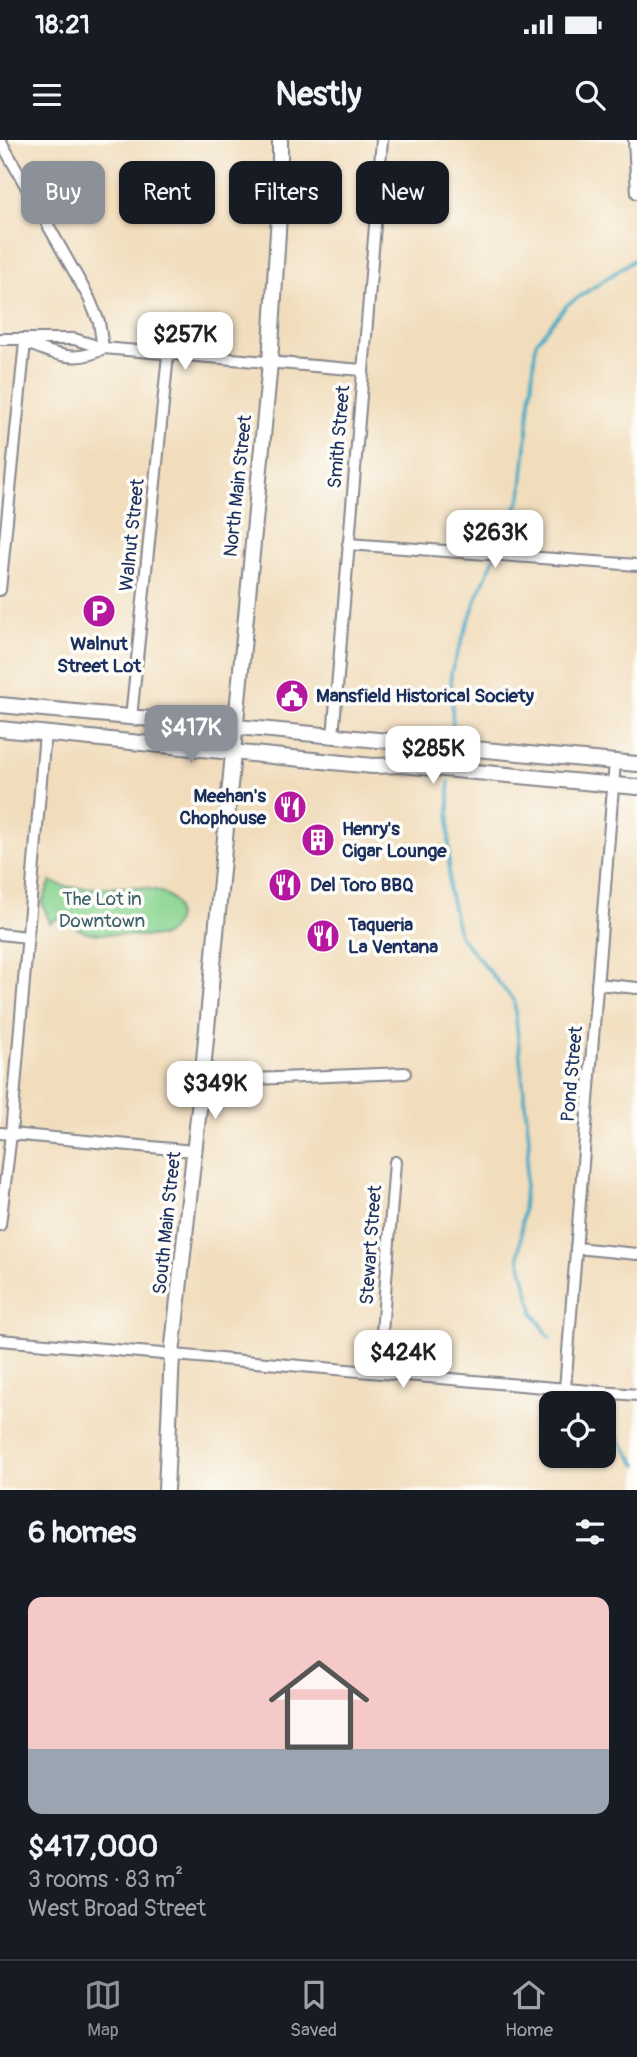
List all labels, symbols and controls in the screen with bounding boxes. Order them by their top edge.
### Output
text: 18:21 [35,9,90,41]
text: Nestly [276,75,361,115]
icon: menu [28,76,66,114]
icon: search [571,76,609,114]
chip: Buy [21,161,105,224]
chip: Rent [119,161,215,224]
chip: Filters [229,161,342,224]
chip: New [356,161,449,224]
pin: $257K [136,313,234,372]
text: $257K [153,320,217,349]
street label: Smith Street [323,384,355,490]
street label: North Main Street [219,413,257,558]
street label: Walnut Street [114,477,150,593]
pin: $263K [446,510,544,570]
text: $263K [462,518,528,547]
parking icon: Walnut Street Lot [80,592,118,630]
place label: Walnut Street Lot [57,632,142,678]
public building icon: Mansfield Historical Society [273,677,311,715]
place label: Mansfield Historical Society [316,684,535,708]
pin: $417K [142,706,240,765]
text: $417K [161,713,221,742]
pin: $285K [384,726,482,786]
text: $285K [401,734,465,763]
place label: Meehan's Chophouse [179,784,267,830]
restaurant icon: Meehan's Chophouse [271,788,309,826]
place label: Henry's Cigar Lounge [342,817,447,863]
building icon: Henry's Cigar Lounge [299,821,337,859]
restaurant icon: Del Toro BBQ [266,866,304,904]
place label: Del Toro BBQ [310,873,414,897]
park label: The Lot in Downtown [59,887,145,933]
place label: Taqueria La Ventana [347,913,438,959]
restaurant icon: Taqueria La Ventana [304,917,342,955]
street label: Pond Street [556,1025,588,1123]
pin: $349K [166,1062,264,1121]
text: $349K [183,1069,247,1098]
street label: South Main Street [148,1150,186,1296]
street label: Stewart Street [355,1184,387,1306]
pin: $424K [354,1330,452,1390]
text: $424K [370,1338,436,1367]
map controls [539,1391,616,1468]
button: locate [539,1391,616,1468]
icon: filters [571,1513,609,1551]
text: 6 homes [28,1514,136,1551]
icon: home [256,1642,382,1768]
text: $417,000 [28,1828,158,1865]
text: 3 rooms · 83 m² [28,1865,183,1894]
text: West Broad Street [28,1894,206,1923]
tab: Map [84,1976,122,2042]
tab: Saved [290,1976,337,2042]
tab: Home [505,1976,553,2042]

